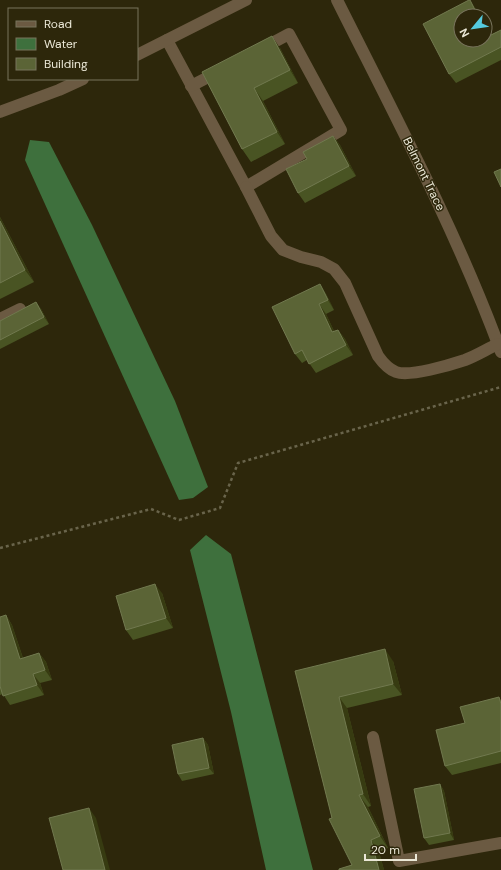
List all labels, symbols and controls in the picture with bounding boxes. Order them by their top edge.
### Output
legend [8,8,138,80]
north arrow [453,8,493,48]
text: Road [44,16,72,32]
text: N [456,26,472,40]
text: Water [44,36,78,52]
text: Building [44,56,88,72]
street label: Belmont Trace [399,135,449,214]
scale bar [365,836,416,862]
text: 20 m [371,842,400,858]

